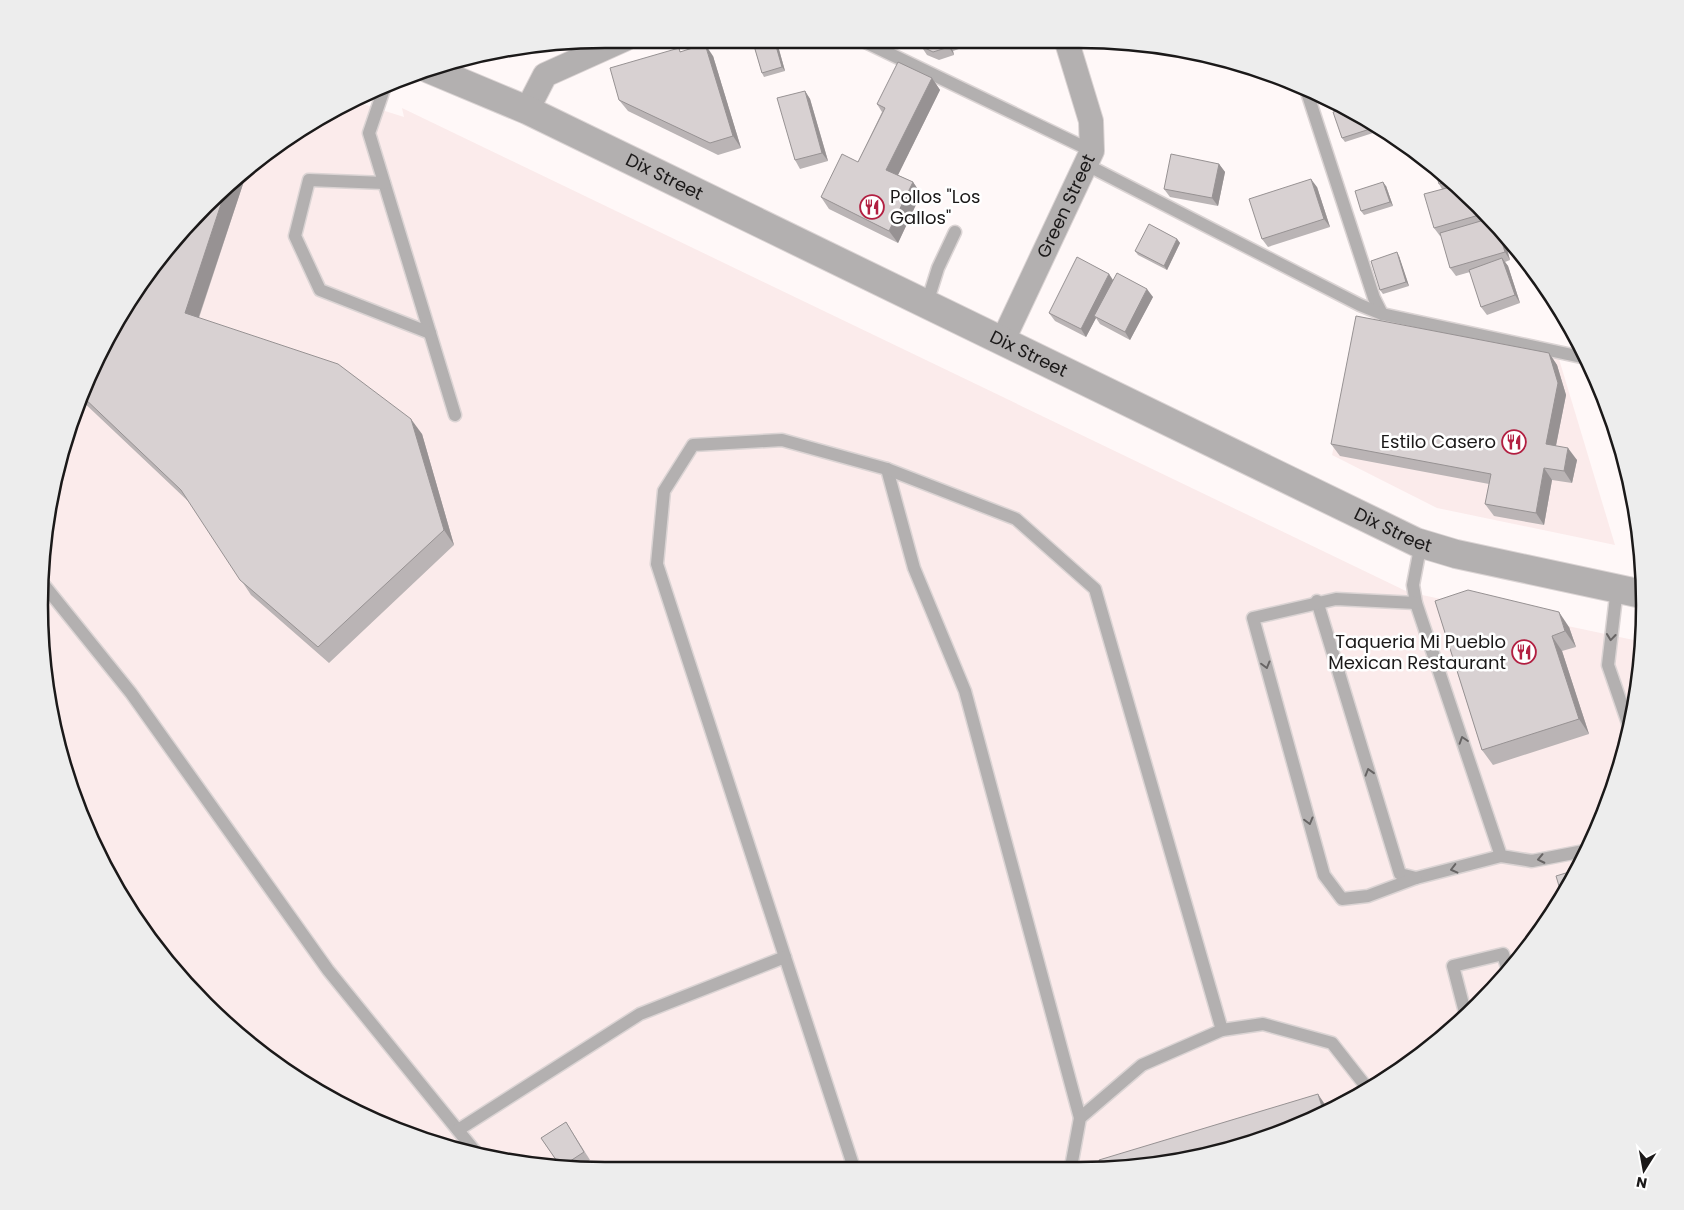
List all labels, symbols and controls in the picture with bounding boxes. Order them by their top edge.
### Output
street label: Dix Street [622,147,708,206]
street label: Green Street [1030,150,1101,262]
place label: Pollos "Los Gallos" [890,184,980,230]
restaurant icon: Pollos "Los Gallos" [859,194,885,220]
street label: Dix Street [986,324,1072,383]
place label: Estilo Casero [1381,429,1496,454]
restaurant icon: Estilo Casero [1501,429,1527,455]
street label: Dix Street [1350,501,1435,558]
place label: Taqueria Mi Pueblo Mexican Restaurant [1328,629,1506,675]
one-way arrow [1606,633,1617,641]
restaurant icon: Taqueria Mi Pueblo Mexican Restaurant [1511,639,1537,665]
one-way arrow [1260,660,1271,669]
one-way arrow [1459,737,1469,745]
one-way arrow [1364,768,1374,776]
one-way arrow [1303,817,1314,826]
one-way arrow [1537,854,1546,864]
one-way arrow [1450,863,1459,874]
north arrow [1619,1145,1669,1195]
text: N [1634,1172,1649,1194]

